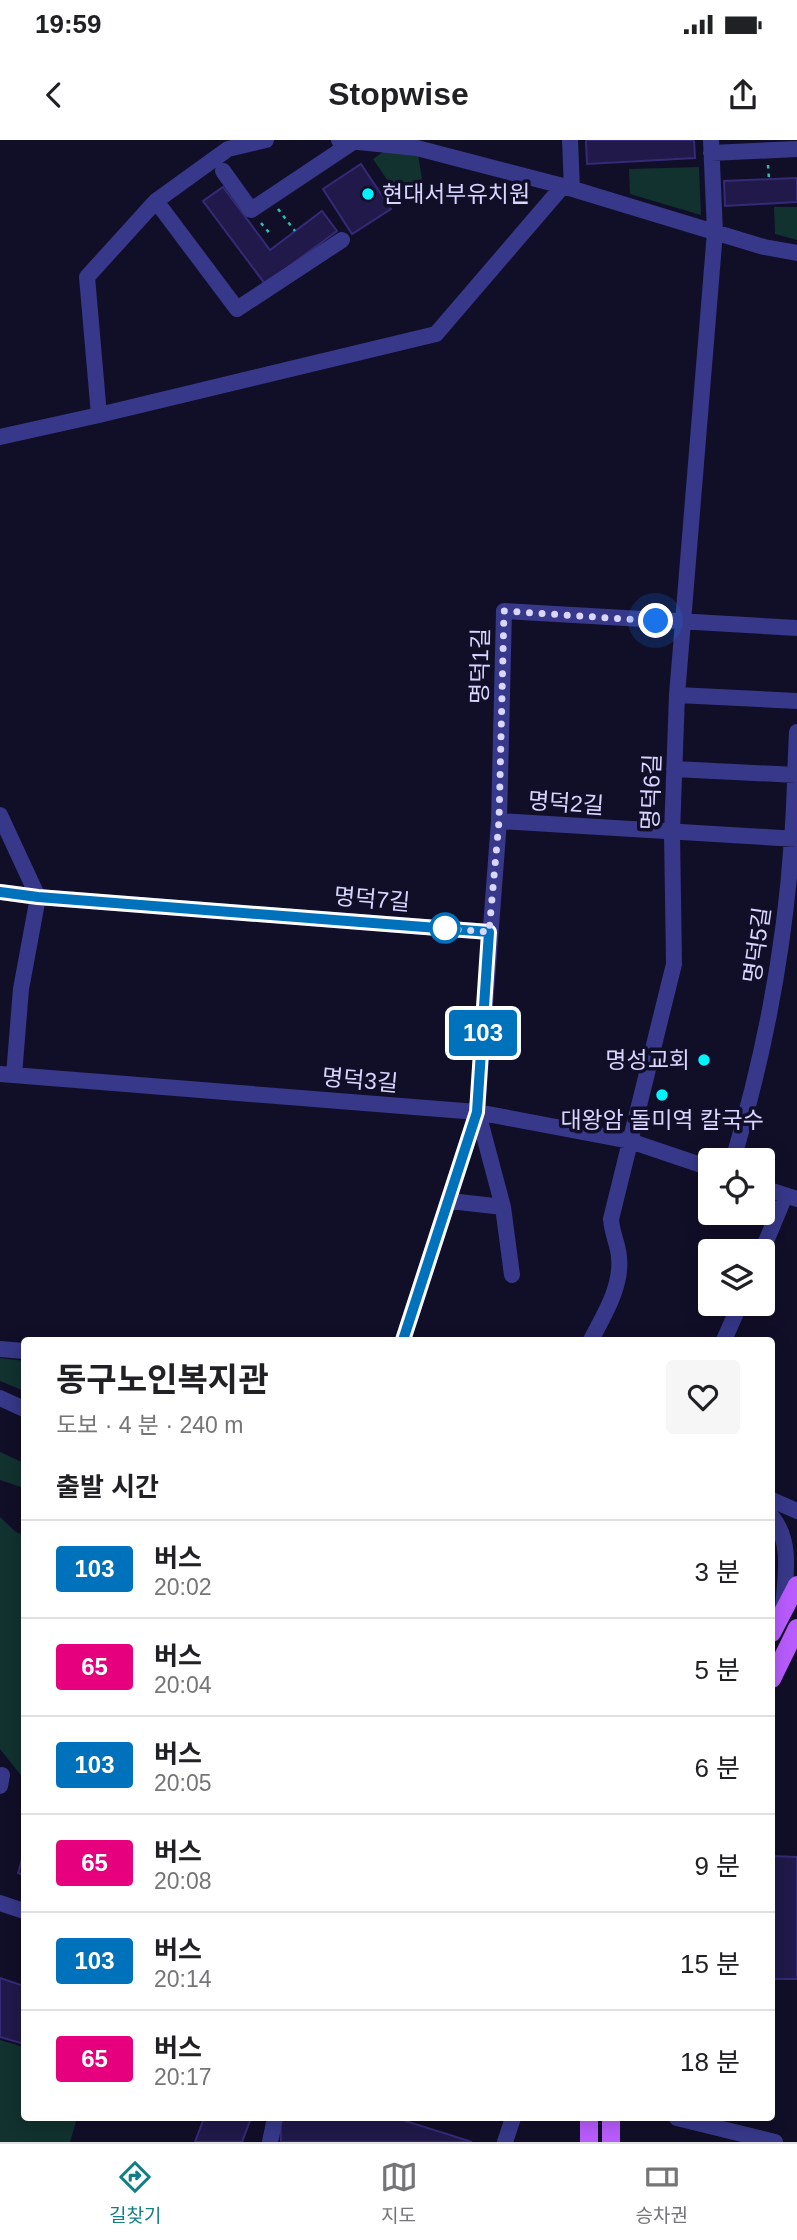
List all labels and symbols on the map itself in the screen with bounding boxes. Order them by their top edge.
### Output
place label: 현대서부유치원 [382,181,530,207]
marker: 현대서부유치원 [360,186,376,202]
your location [638,603,673,638]
street label: 명덕1길 [466,628,494,704]
street label: 명덕6길 [637,753,665,831]
street label: 명덕2길 [527,787,605,819]
street label: 명덕7길 [333,883,411,915]
street label: 명덕5길 [739,905,775,985]
unlabelled marker [430,913,460,943]
line badge: 103 [443,1010,523,1056]
place label: 명성교회 [605,1047,690,1073]
marker: 명성교회 [696,1052,712,1068]
street label: 명덕3길 [321,1064,399,1096]
marker: 대왕암 돌미역 칼국수 [654,1087,670,1103]
place label: 대왕암 돌미역 칼국수 [560,1107,764,1133]

